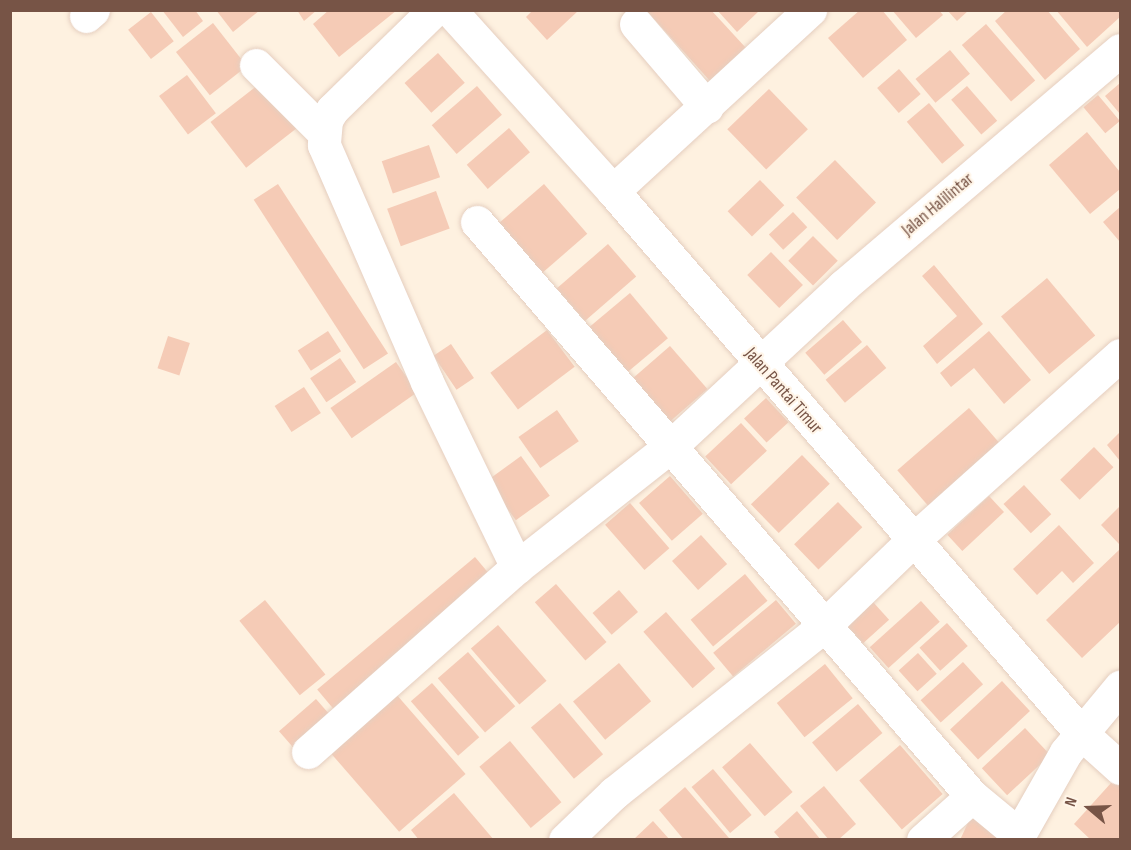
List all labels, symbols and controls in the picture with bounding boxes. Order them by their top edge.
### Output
street label: Jalan Halilintar [898,169,978,241]
street label: Jalan Pantai Timur [740,344,826,438]
north arrow [1059,778,1119,838]
text: N [1061,795,1082,809]

